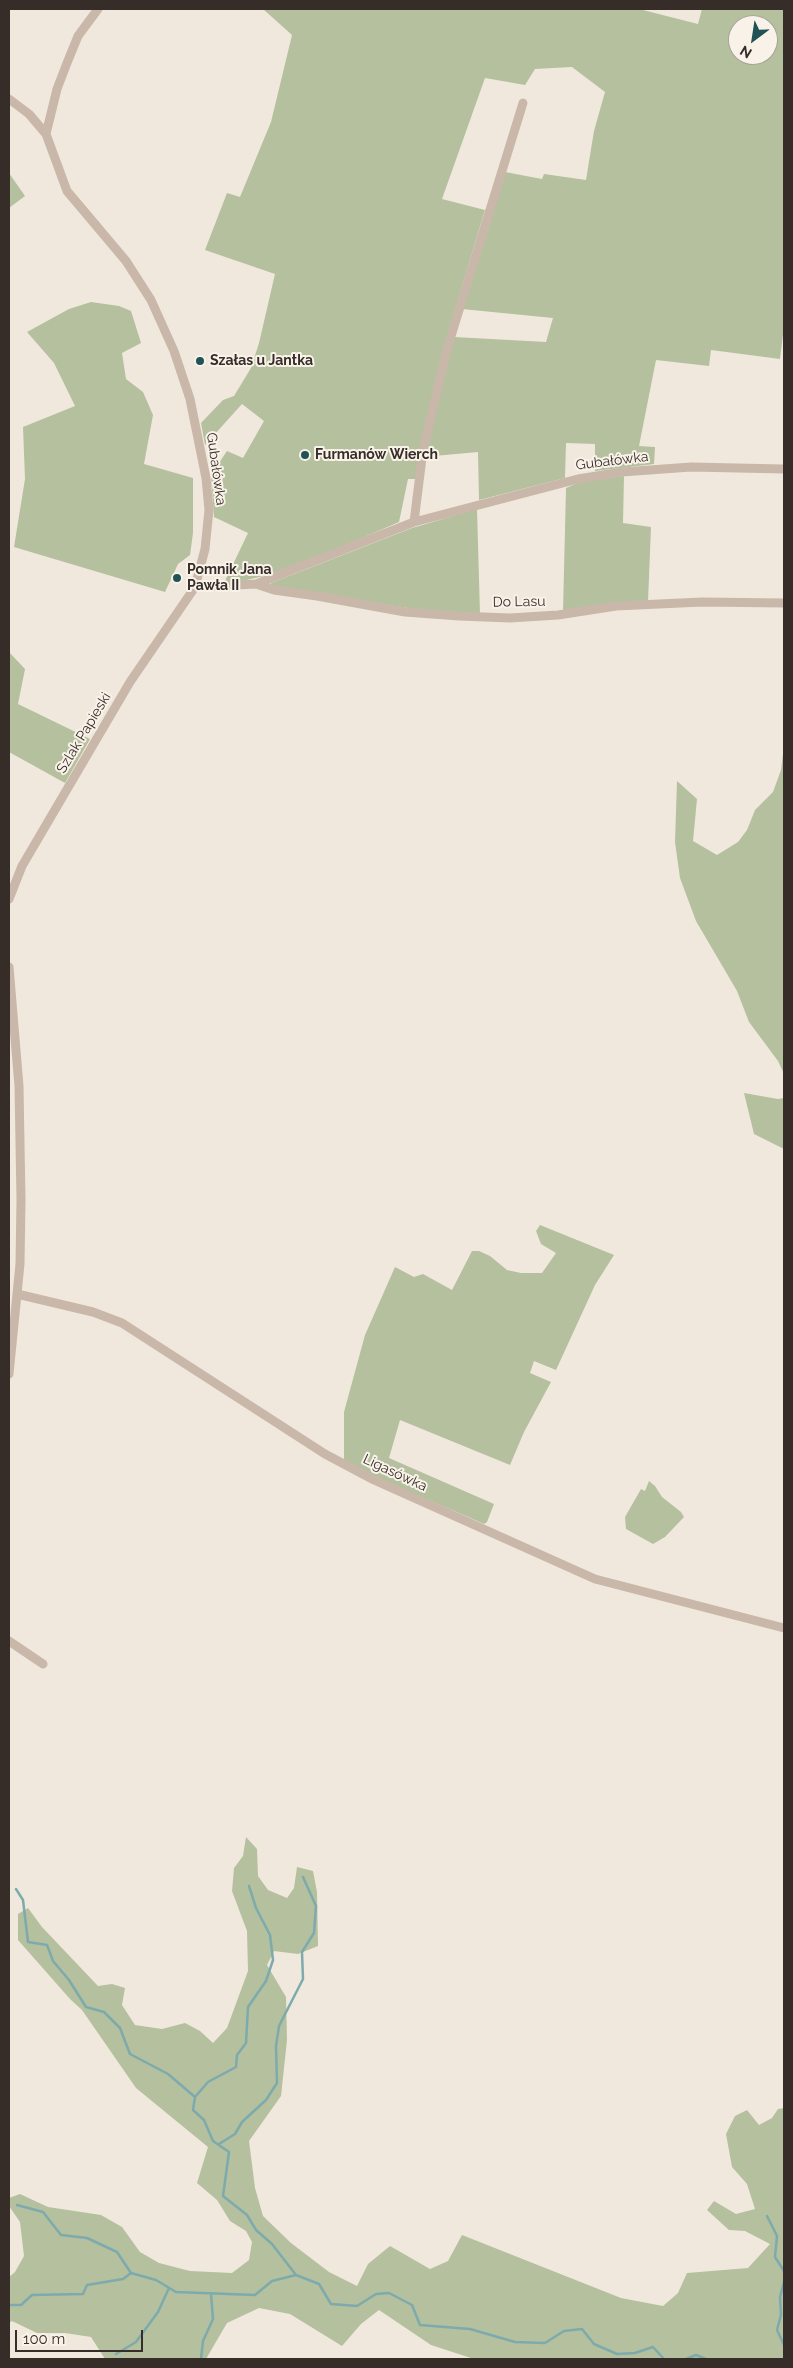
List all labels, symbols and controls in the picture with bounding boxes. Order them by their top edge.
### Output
north arrow [728,15,778,65]
text: N [737,42,754,62]
place label: Szałas u Jantka [210,353,313,369]
marker: Szałas u Jantka [194,355,206,367]
street label: Gubałówka [203,432,229,506]
place label: Furmanów Wierch [315,447,438,463]
street label: Gubałówka [575,448,649,474]
marker: Furmanów Wierch [299,449,311,461]
place label: Pomnik Jana Pawła II [187,562,272,594]
marker: Pomnik Jana Pawła II [171,572,183,584]
street label: Do Lasu [492,593,546,611]
street label: Szlak Papieski [53,690,115,776]
street label: Ligasówka [360,1451,430,1495]
scale bar [18,2320,145,2352]
text: 100 m [23,2330,65,2348]

